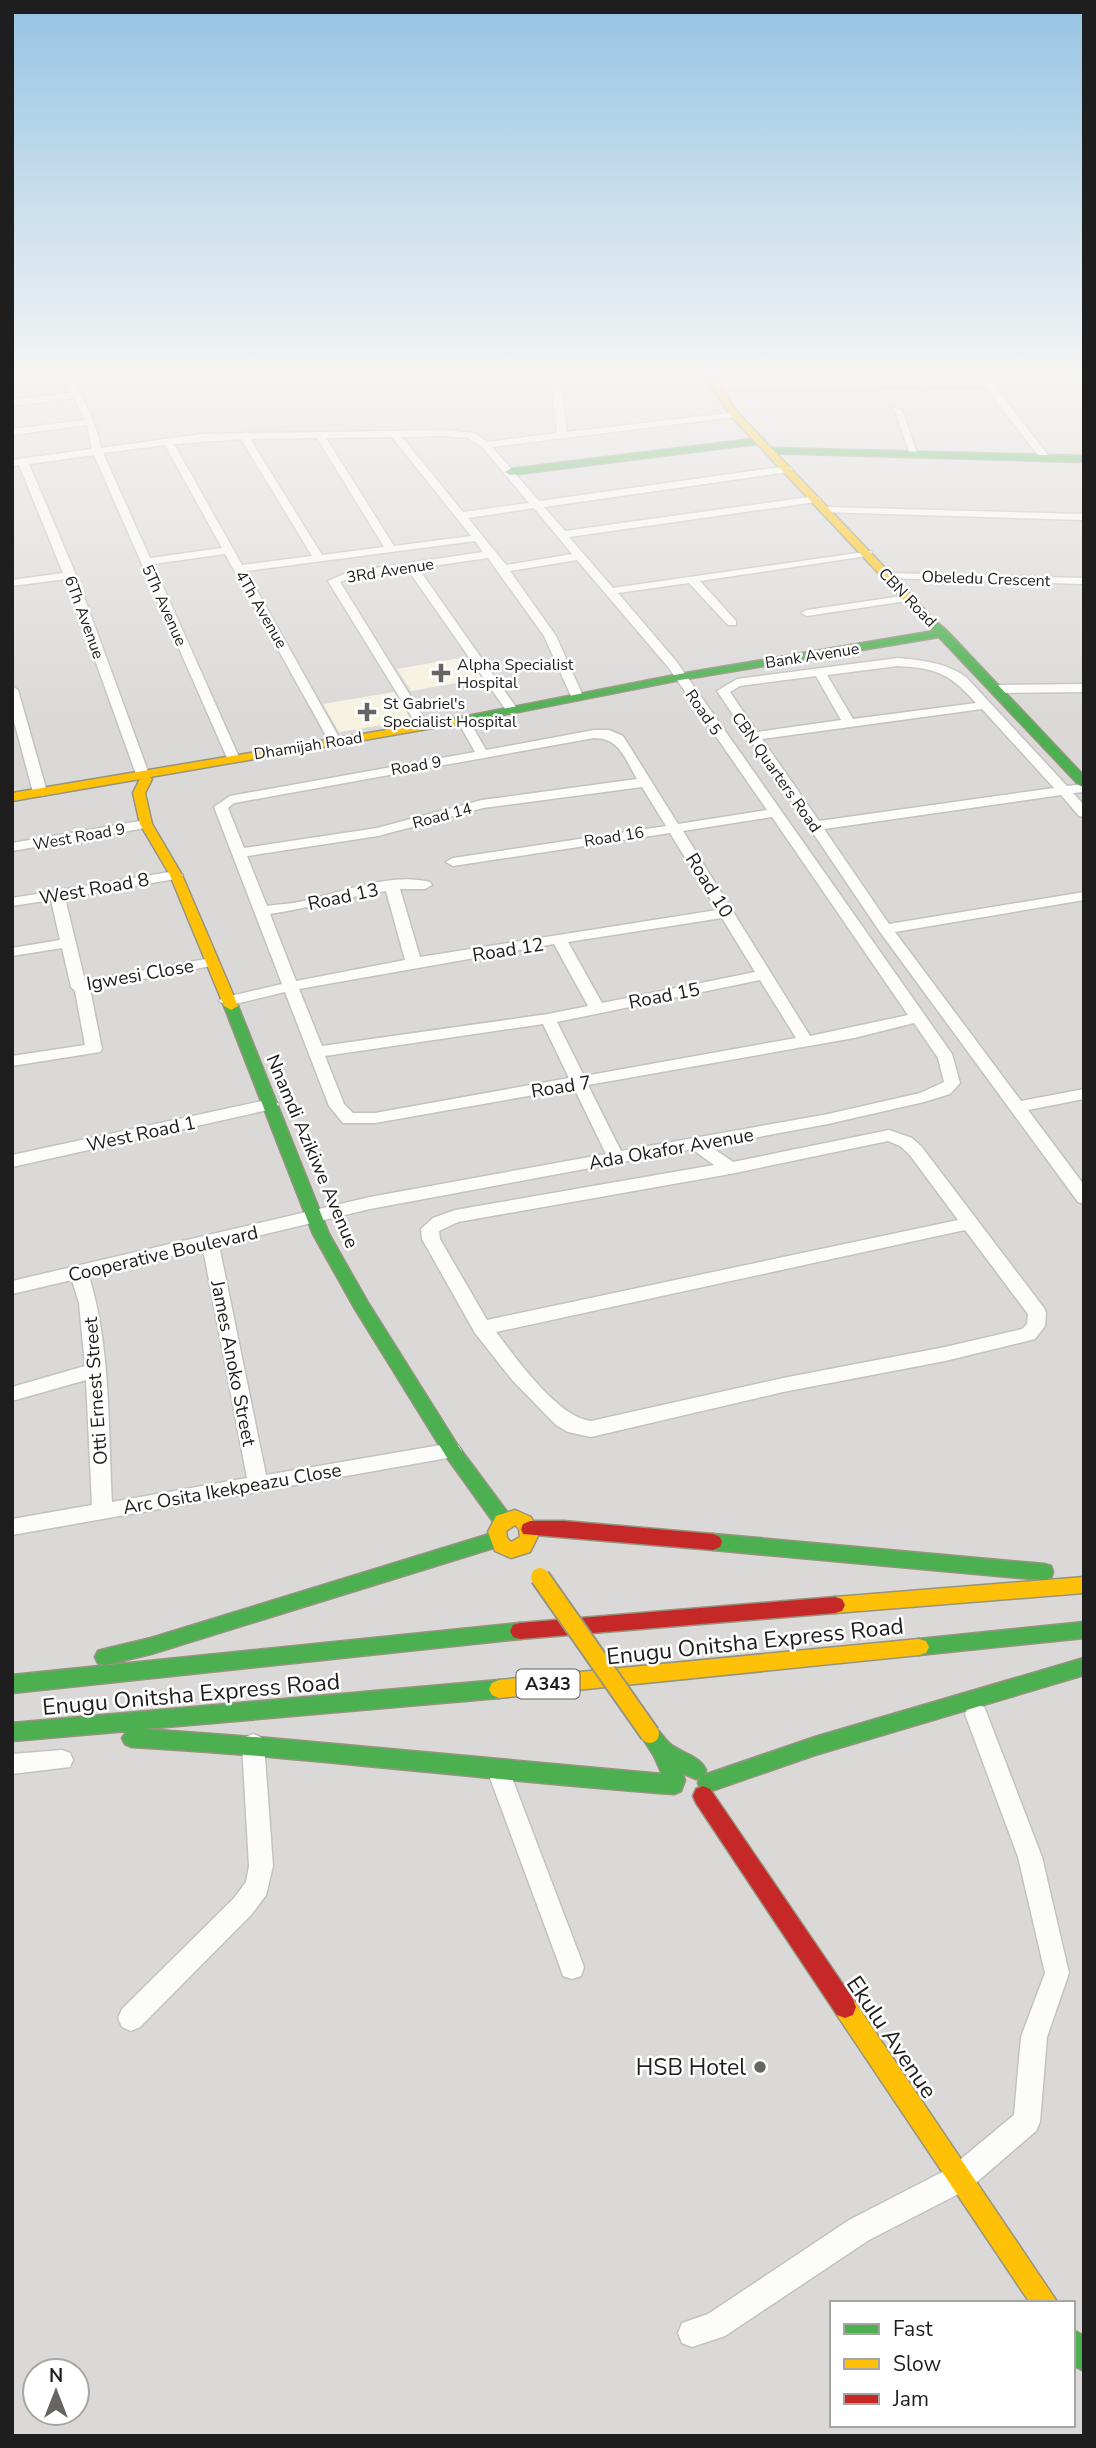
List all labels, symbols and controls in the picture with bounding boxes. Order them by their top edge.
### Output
street label: 3Rd Avenue [345,553,435,589]
street label: 5Th Avenue [136,561,192,650]
street label: CBN Road [873,563,941,632]
street label: 4Th Avenue [230,566,292,653]
street label: Obeledu Crescent [921,566,1051,592]
street label: 6Th Avenue [59,573,109,662]
street label: Bank Avenue [764,638,861,674]
place label: Alpha Specialist Hospital [457,654,574,694]
marker: Alpha Specialist Hospital [431,663,451,683]
street label: Road 5 [680,685,727,740]
place label: St Gabriel's Specialist Hospital [383,693,517,733]
marker: St Gabriel's Specialist Hospital [357,702,377,722]
street label: CBN Quarters Road [726,708,826,837]
street label: Dhamijah Road [252,727,364,765]
street label: Road 9 [389,751,443,781]
street label: Road 14 [410,797,475,834]
street label: West Road 9 [31,818,127,856]
street label: Road 16 [583,821,646,853]
street label: Road 10 [679,848,739,923]
street label: West Road 8 [37,867,151,911]
street label: Road 13 [305,877,381,917]
street label: Road 12 [471,932,546,968]
street label: Igwesi Close [84,953,196,997]
street label: Road 15 [626,976,702,1016]
street label: Nnamdi Azikiwe Avenue [259,1051,365,1252]
street label: Road 7 [529,1069,593,1105]
street label: West Road 1 [84,1110,198,1158]
street label: Ada Okafor Avenue [587,1122,756,1176]
street label: Cooperative Boulevard [66,1219,261,1288]
street label: James Anoko Street [204,1277,262,1449]
street label: Otti Ernest Street [78,1316,114,1466]
street label: Arc Osita Ikekpeazu Close [121,1457,343,1521]
street label: Enugu Onitsha Express Road [605,1610,905,1673]
street label: Enugu Onitsha Express Road [41,1666,341,1723]
road number: A343 [516,1670,580,1699]
street label: Ekulu Avenue [839,1970,944,2105]
place label: HSB Hotel [636,2052,746,2083]
marker: HSB Hotel [752,2059,768,2075]
legend [830,2301,1075,2427]
text: Fast [893,2315,933,2343]
text: Slow [893,2350,942,2378]
north arrow [21,2357,91,2427]
text: N [49,2363,63,2389]
text: Jam [892,2385,929,2413]

